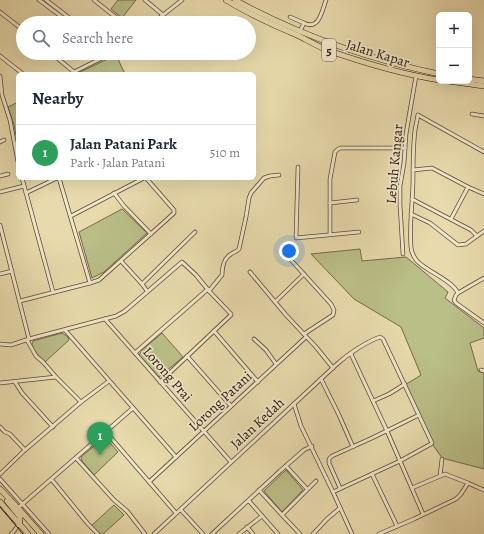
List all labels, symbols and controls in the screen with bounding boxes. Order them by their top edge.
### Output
map controls [436,12,472,84]
button: + [436,12,472,48]
search box [16,16,256,60]
icon: search [30,27,52,49]
text: Search here [62,28,133,48]
street label: Jalan Kapar [344,35,413,72]
road number: 5 [322,39,336,61]
button: − [436,48,472,84]
text: Nearby [32,87,83,110]
street label: Lebuh Kangar [382,123,407,205]
text: Jalan Patani Park [70,134,177,154]
text: 1 [43,144,47,161]
text: 510 m [210,144,240,161]
text: Park · Jalan Patani [70,154,165,171]
your location [279,241,299,261]
street label: Lorong Prai [138,343,197,406]
street label: Lorong Patani [184,367,256,436]
street label: Jalan Kedah [226,393,289,453]
pin: 1 [87,422,113,455]

